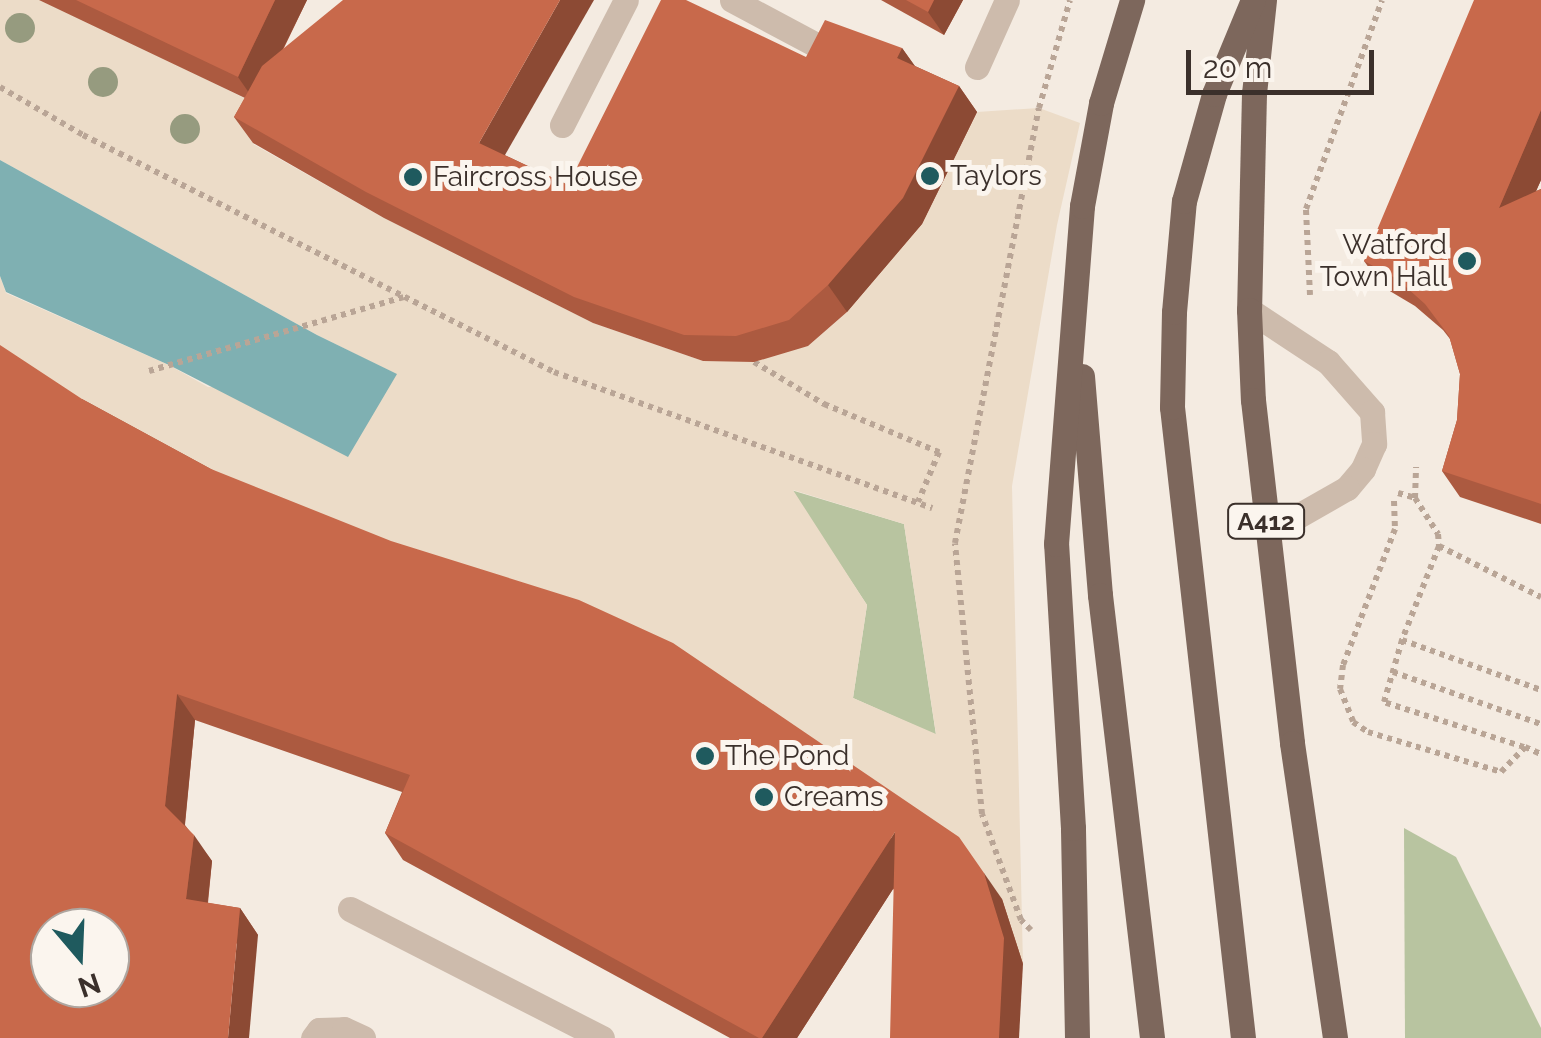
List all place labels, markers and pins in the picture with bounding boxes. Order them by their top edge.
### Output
place label: Taylors [950,159,1042,193]
place label: Faircross House [433,160,638,194]
marker: Taylors [919,165,941,187]
marker: Faircross House [402,166,424,188]
place label: Watford Town Hall [1320,228,1447,294]
marker: Watford Town Hall [1456,250,1478,272]
place label: The Pond [725,739,850,773]
marker: The Pond [694,745,716,767]
place label: Creams [784,780,884,814]
marker: Creams [753,786,775,808]

